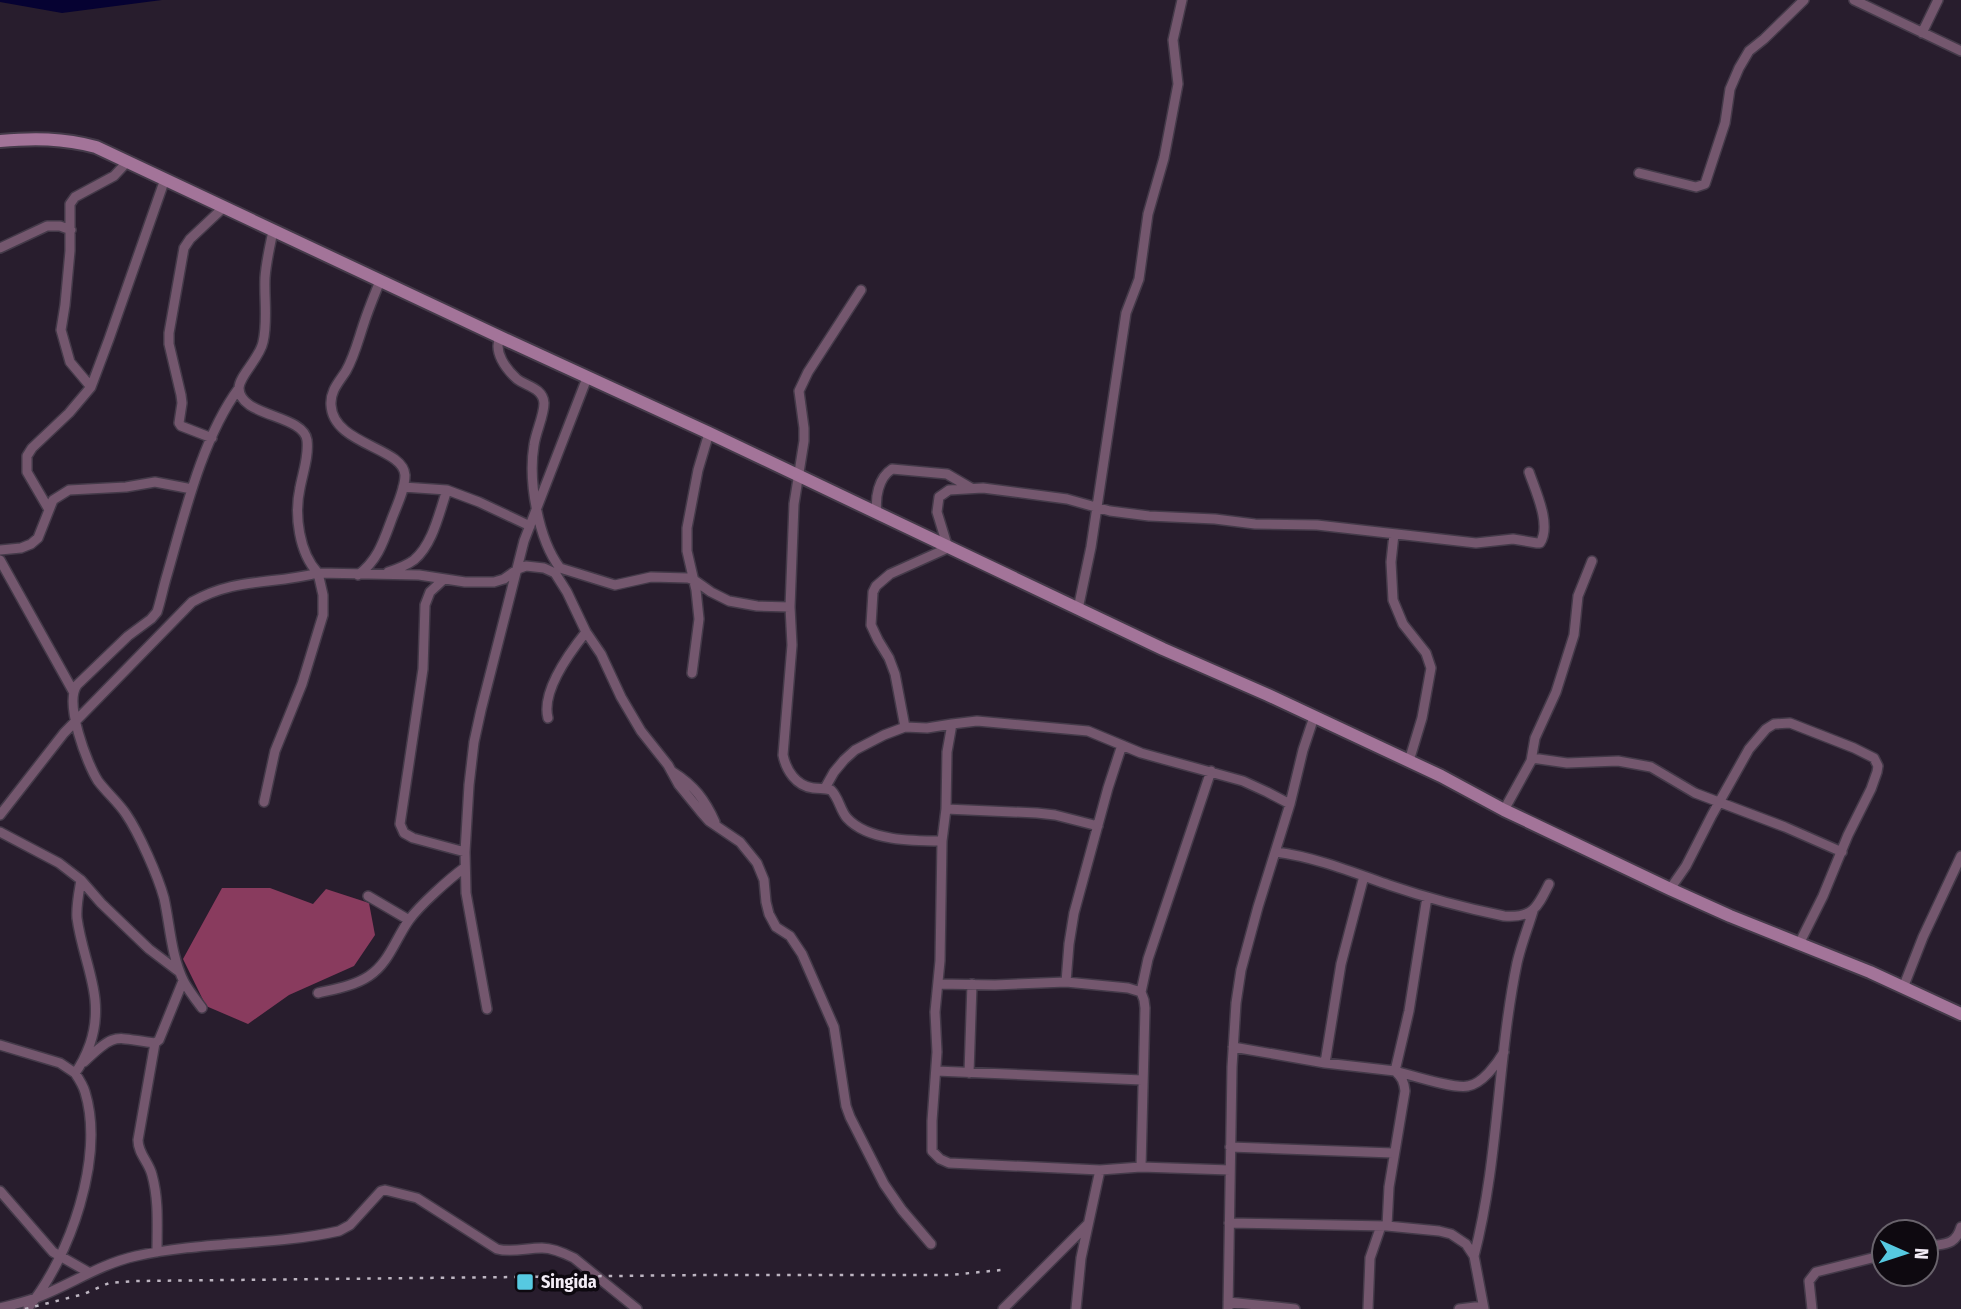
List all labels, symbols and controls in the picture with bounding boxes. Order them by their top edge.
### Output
north arrow [1870,1218,1940,1288]
text: N [1910,1248,1933,1260]
place label: Singida [541,1271,597,1293]
marker: Singida [515,1272,535,1292]

